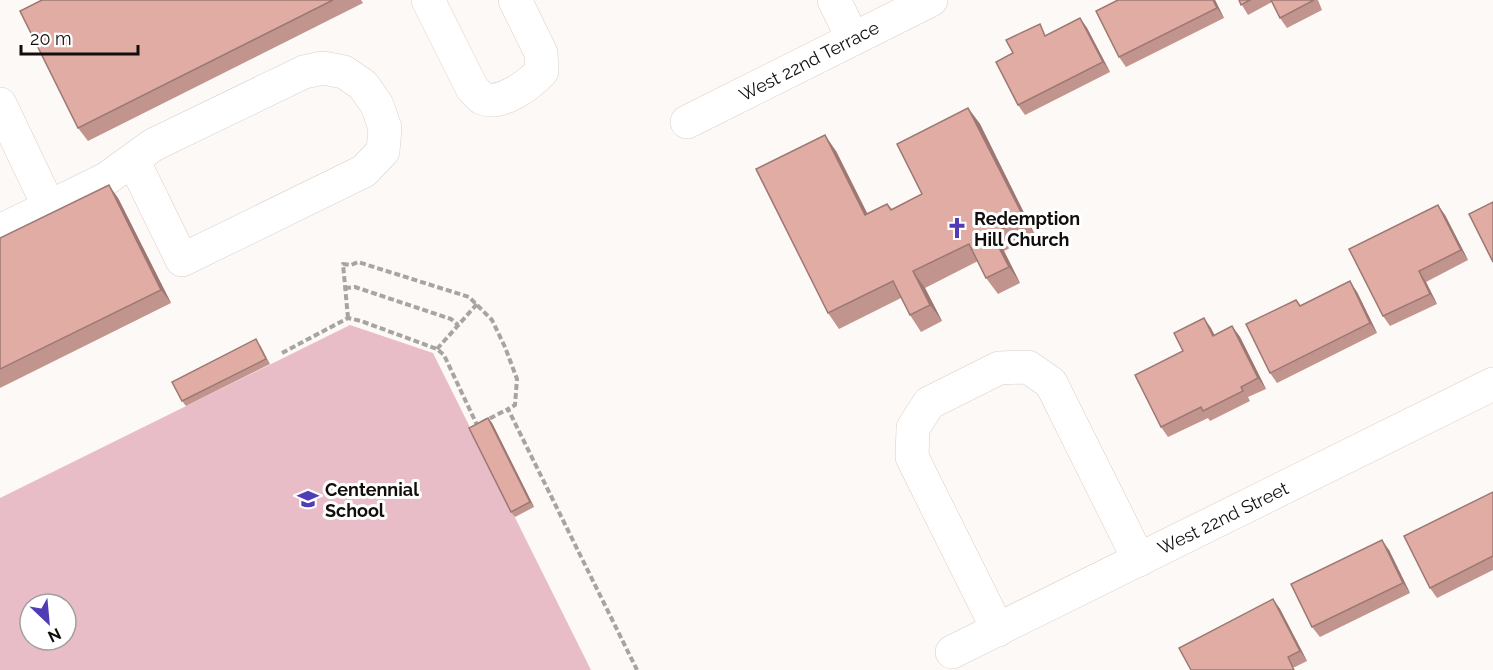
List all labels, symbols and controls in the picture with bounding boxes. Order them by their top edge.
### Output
street label: West 22nd Terrace [735,16,883,105]
scale bar [21,18,138,56]
text: 20 m [30,28,72,49]
place label: Redemption Hill Church [974,208,1080,250]
church icon: Redemption Hill Church [945,216,969,240]
street label: West 22nd Street [1154,477,1292,559]
place label: Centennial School [325,479,419,521]
school or university icon: Centennial School [296,487,320,511]
north arrow [18,592,78,652]
text: N [45,624,64,646]

